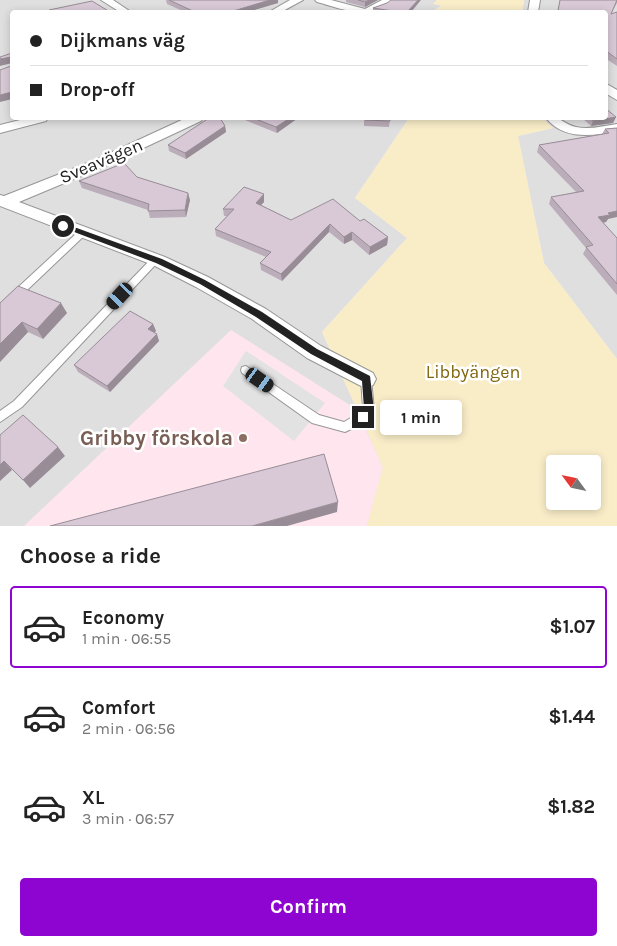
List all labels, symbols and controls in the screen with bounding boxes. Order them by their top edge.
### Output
text: Dijkmans väg [60,30,185,52]
text: Drop-off [60,79,135,101]
street label: Sveavägen [56,134,146,188]
route start [52,215,74,237]
car [104,280,135,312]
park label: Libbyängen [426,361,520,383]
car [243,365,276,395]
callout: 1 min [380,400,463,434]
route end [352,406,374,428]
text: 1 min [401,408,441,427]
place label: Gribby förskola [80,426,233,450]
marker: Gribby förskola [237,432,249,444]
north arrow [546,455,601,510]
map controls [546,455,601,510]
text: Choose a ride [20,543,161,569]
icon: car [22,605,67,650]
text: Economy [82,607,164,629]
text: $1.07 [550,616,595,638]
text: 1 min · 06:55 [82,629,171,648]
icon: car [22,695,67,740]
text: Comfort [82,697,156,719]
text: $1.44 [548,706,595,728]
text: 2 min · 06:56 [82,719,175,738]
icon: car [22,785,67,830]
text: XL [82,787,104,809]
text: $1.82 [547,796,595,818]
text: 3 min · 06:57 [82,809,174,828]
button: Confirm [20,878,597,936]

